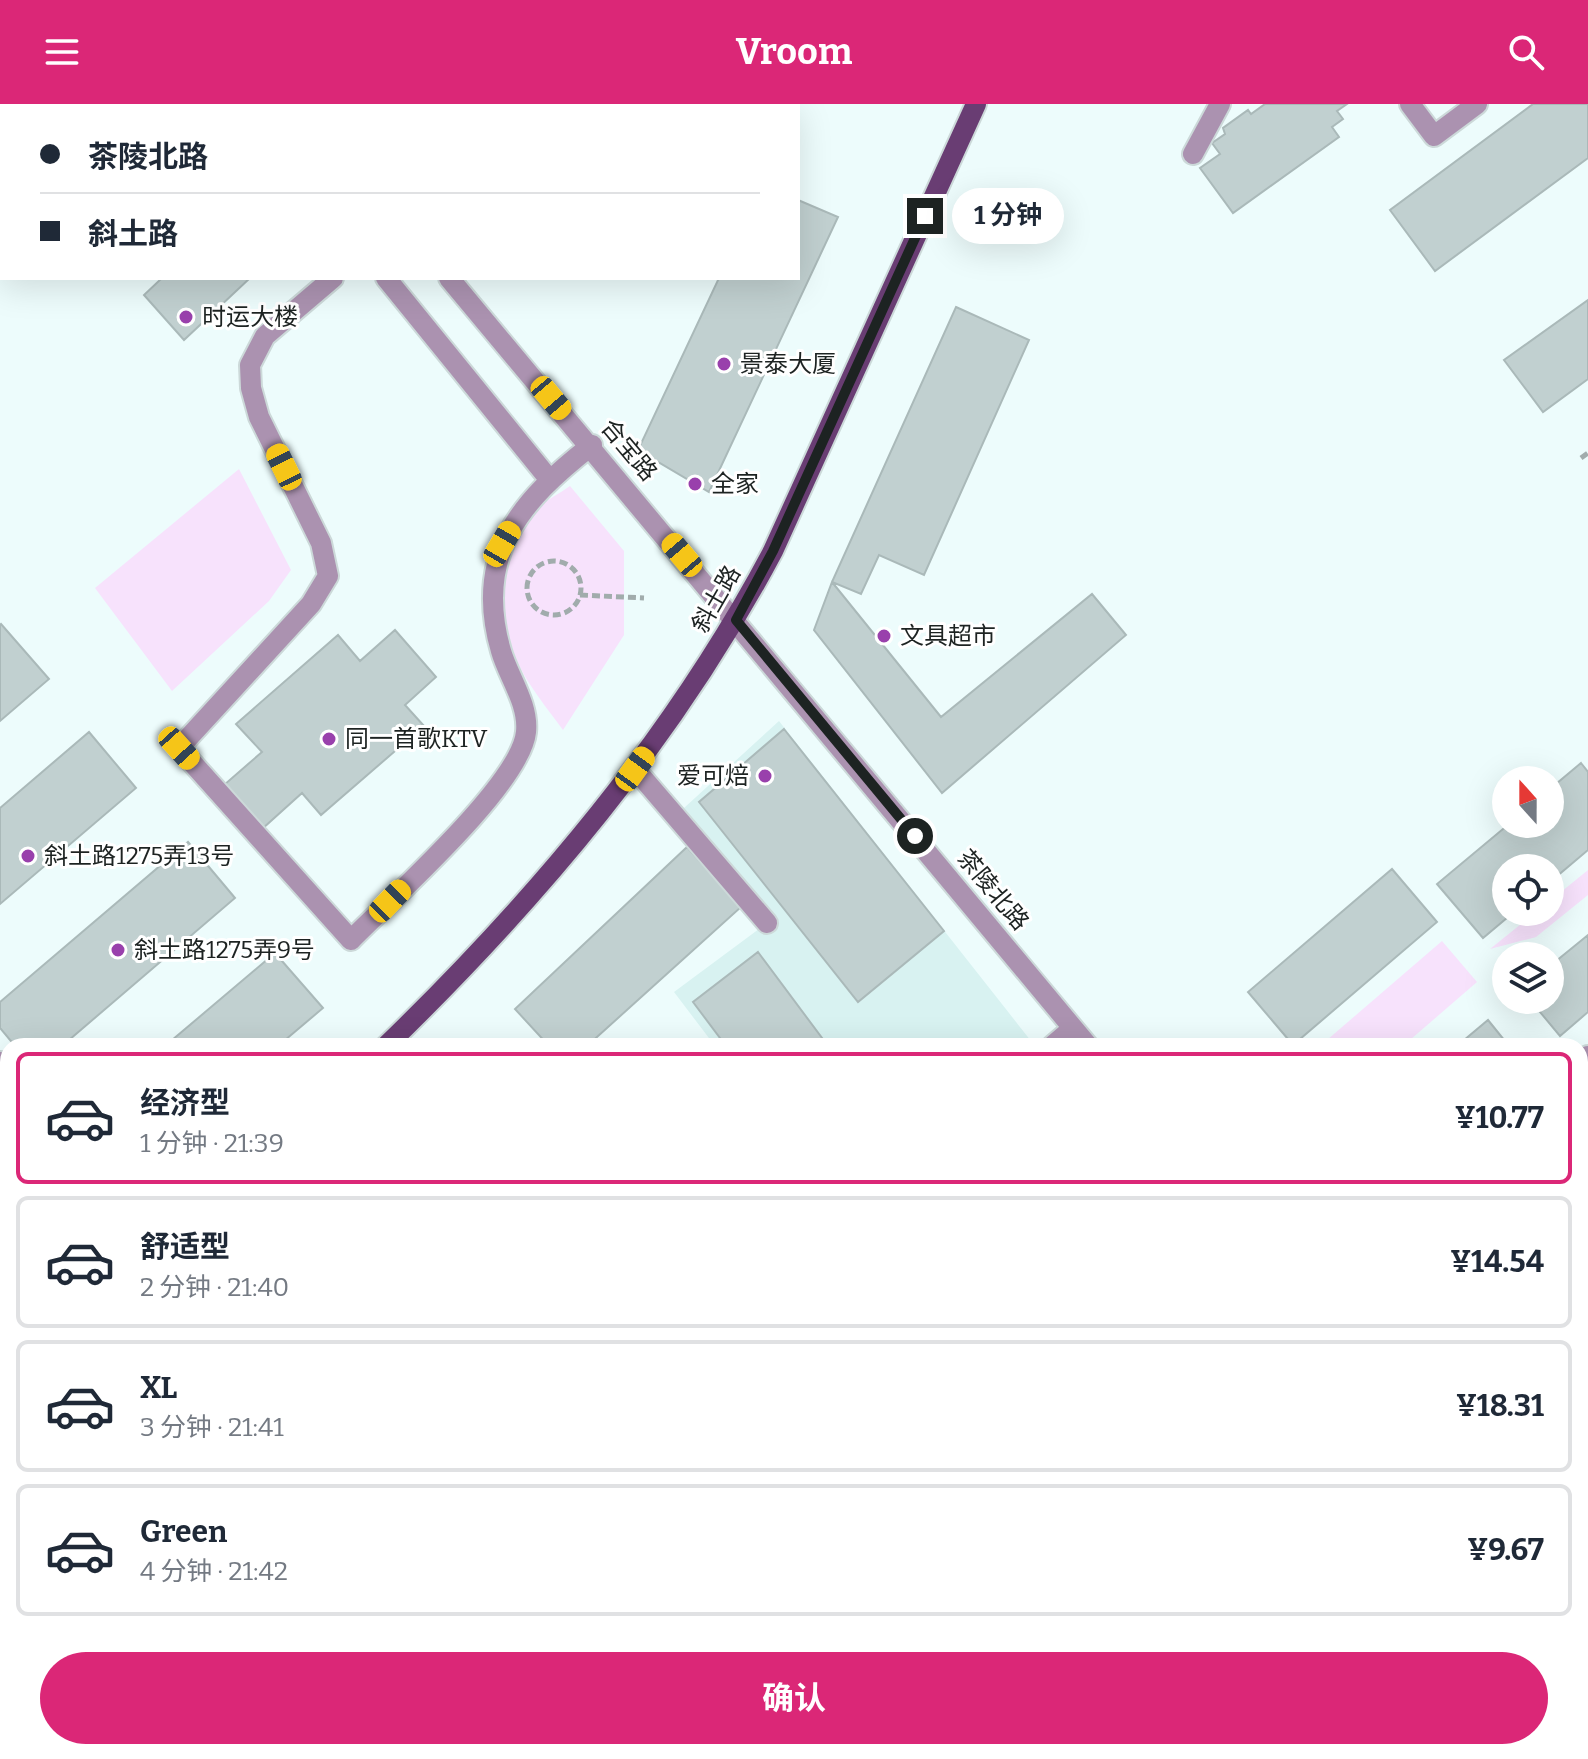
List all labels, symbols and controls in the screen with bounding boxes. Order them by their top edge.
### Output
icon: menu [40,30,84,74]
text: Vroom [736,30,852,74]
icon: search [1504,30,1548,74]
text: 茶陵北路 [88,139,208,175]
callout: 1 分钟 [953,188,1065,244]
route end [907,198,943,234]
text: 1 分钟 [974,200,1042,231]
text: 斜土路 [88,216,178,252]
place label: 时运大楼 [202,303,298,331]
marker: 时运大楼 [177,308,195,326]
place label: 景泰大厦 [740,350,836,378]
marker: 景泰大厦 [715,355,733,373]
car [526,372,576,424]
street label: 合宝路 [595,413,663,487]
car [263,440,305,494]
place label: 全家 [711,470,759,498]
marker: 全家 [686,475,704,493]
car [480,517,524,571]
car [657,529,707,581]
street label: 斜土路 [686,561,746,637]
place label: 文具超市 [900,622,996,650]
marker: 文具超市 [875,627,893,645]
car [154,722,204,774]
place label: 同一首歌KTV [345,725,488,753]
marker: 同一首歌KTV [320,730,338,748]
car [611,743,659,795]
place label: 爱可焙 [677,762,749,790]
north arrow [1492,766,1564,838]
map controls [1492,766,1564,1014]
marker: 爱可焙 [756,767,774,785]
route start [897,818,933,854]
place label: 斜土路1275弄13号 [44,842,234,870]
street label: 茶陵北路 [951,844,1035,936]
marker: 斜土路1275弄13号 [19,847,37,865]
button: locate [1492,854,1564,926]
car [365,875,415,927]
place label: 斜土路1275弄9号 [134,936,315,964]
marker: 斜土路1275弄9号 [109,941,127,959]
button: layers [1492,942,1564,1014]
icon: car [44,1082,116,1154]
text: 经济型 [140,1085,230,1121]
text: ¥10.77 [1455,1100,1544,1136]
text: 1 分钟 · 21:39 [140,1128,284,1159]
icon: car [44,1226,116,1298]
text: 舒适型 [140,1229,230,1265]
text: ¥14.54 [1450,1244,1544,1280]
text: 2 分钟 · 21:40 [140,1272,289,1303]
icon: car [44,1370,116,1442]
text: XL [140,1370,177,1406]
text: ¥18.31 [1456,1388,1544,1424]
text: 3 分钟 · 21:41 [140,1412,284,1443]
icon: car [44,1514,116,1586]
text: Green [140,1514,227,1550]
text: ¥9.67 [1467,1532,1544,1568]
text: 4 分钟 · 21:42 [140,1556,288,1587]
button: 确认 [40,1652,1548,1744]

